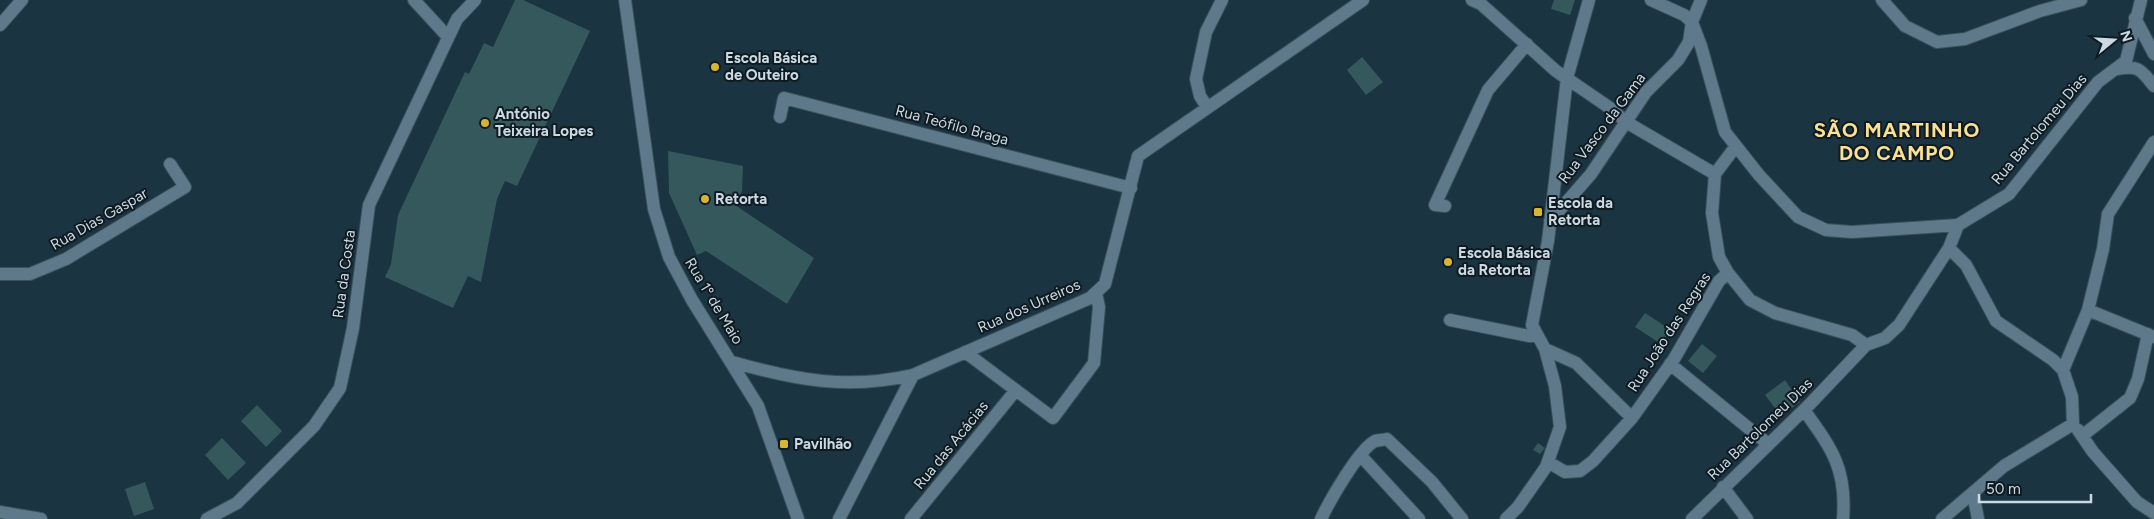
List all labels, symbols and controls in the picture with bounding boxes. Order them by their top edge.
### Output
north arrow [2089,15,2139,65]
text: N [2116,28,2136,44]
place label: Escola Básica de Outeiro [725,49,817,84]
marker: Escola Básica de Outeiro [709,61,721,73]
street label: Rua Vasco da Gama [1555,69,1649,187]
street label: Rua Bartolomeu Dias [1987,70,2091,188]
street label: Rua Teófilo Braga [893,101,1011,149]
place label: António Teixeira Lopes [495,105,593,140]
marker: António Teixeira Lopes [479,117,491,129]
district label: SÃO MARTINHO DO CAMPO [1814,118,1980,165]
street label: Rua Dias Gaspar [47,184,151,254]
place label: Retorta [715,190,767,208]
marker: Retorta [699,193,711,205]
place label: Escola da Retorta [1548,194,1613,229]
marker: Escola da Retorta [1532,206,1544,218]
street label: Rua da Costa [329,229,359,319]
place label: Escola Básica da Retorta [1458,244,1550,279]
street label: Rua 1º de Maio [681,254,747,348]
marker: Escola Básica da Retorta [1442,256,1454,268]
street label: Rua João das Regras [1624,269,1714,395]
street label: Rua dos Urreiros [975,275,1083,337]
street label: Rua Bartolomeu Dias [1704,374,1816,484]
street label: Rua das Acácias [910,397,992,493]
place label: Pavilhão [794,435,852,453]
marker: Pavilhão [778,438,790,450]
scale bar [1979,472,2092,504]
text: 50 m [1986,480,2021,498]

